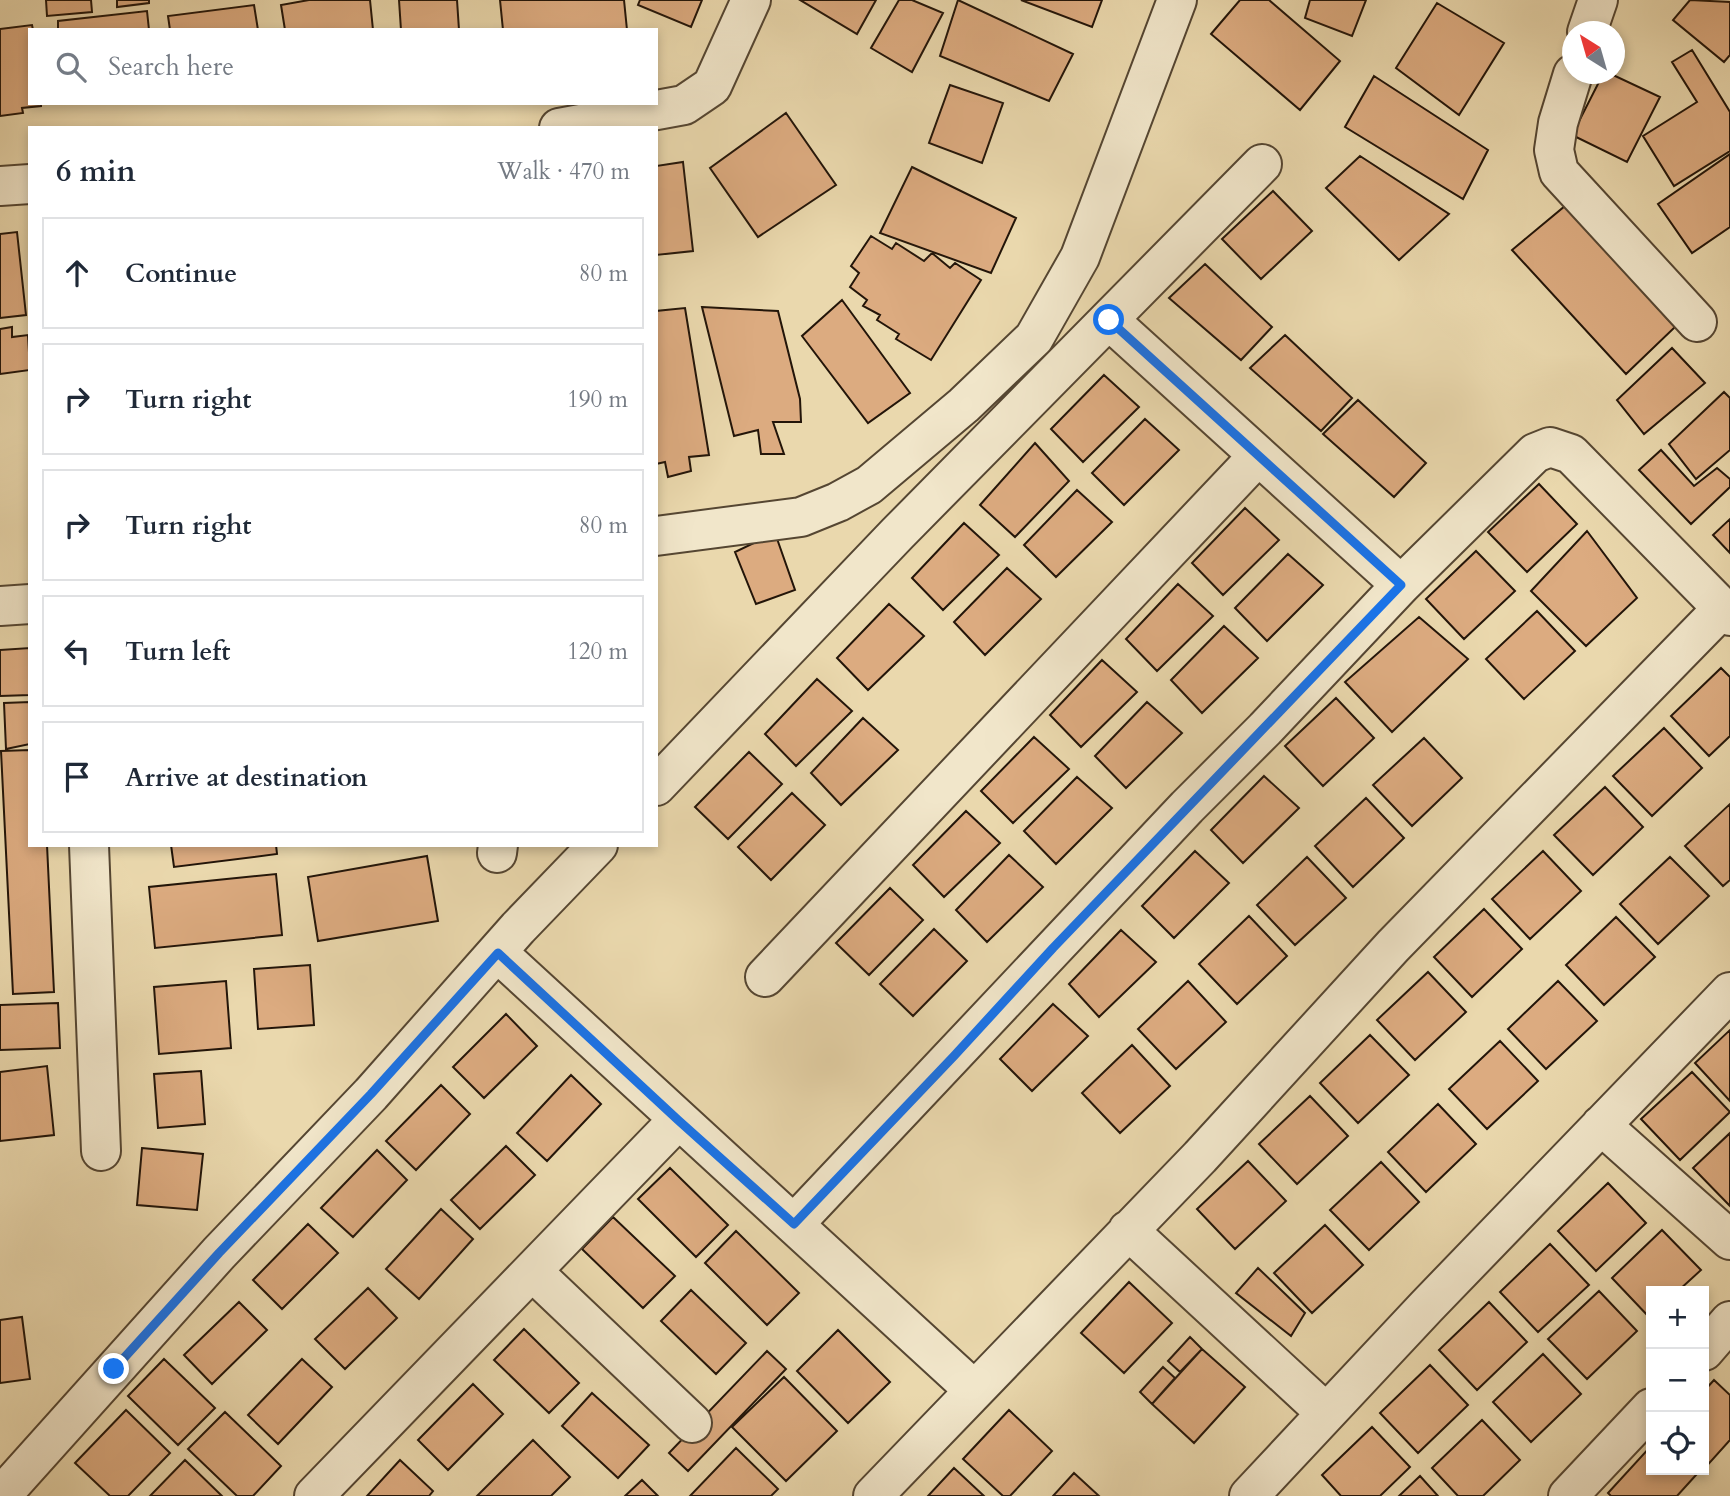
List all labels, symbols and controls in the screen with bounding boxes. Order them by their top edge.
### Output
north arrow [1562,21,1625,84]
search box [28,28,658,105]
icon: search [52,48,90,86]
text: Search here [108,49,234,84]
text: 6 min [56,151,136,192]
text: Walk · 470 m [497,156,630,187]
icon: ahead [58,254,96,292]
text: Continue [125,256,237,291]
text: 80 m [579,258,628,289]
route start [1093,304,1124,335]
icon: right [58,380,96,418]
text: Turn right [125,382,252,417]
text: 190 m [567,384,628,415]
icon: right [58,506,96,544]
text: Turn right [125,508,252,543]
text: 80 m [579,510,628,541]
icon: left [58,632,96,670]
text: Turn left [125,634,230,669]
text: 120 m [567,636,628,667]
icon: arrive [58,758,96,796]
text: Arrive at destination [125,760,368,795]
map controls [1646,1286,1709,1475]
button: + [1646,1286,1709,1349]
button: − [1646,1349,1709,1412]
route end [98,1353,129,1384]
button: locate [1646,1412,1709,1475]

